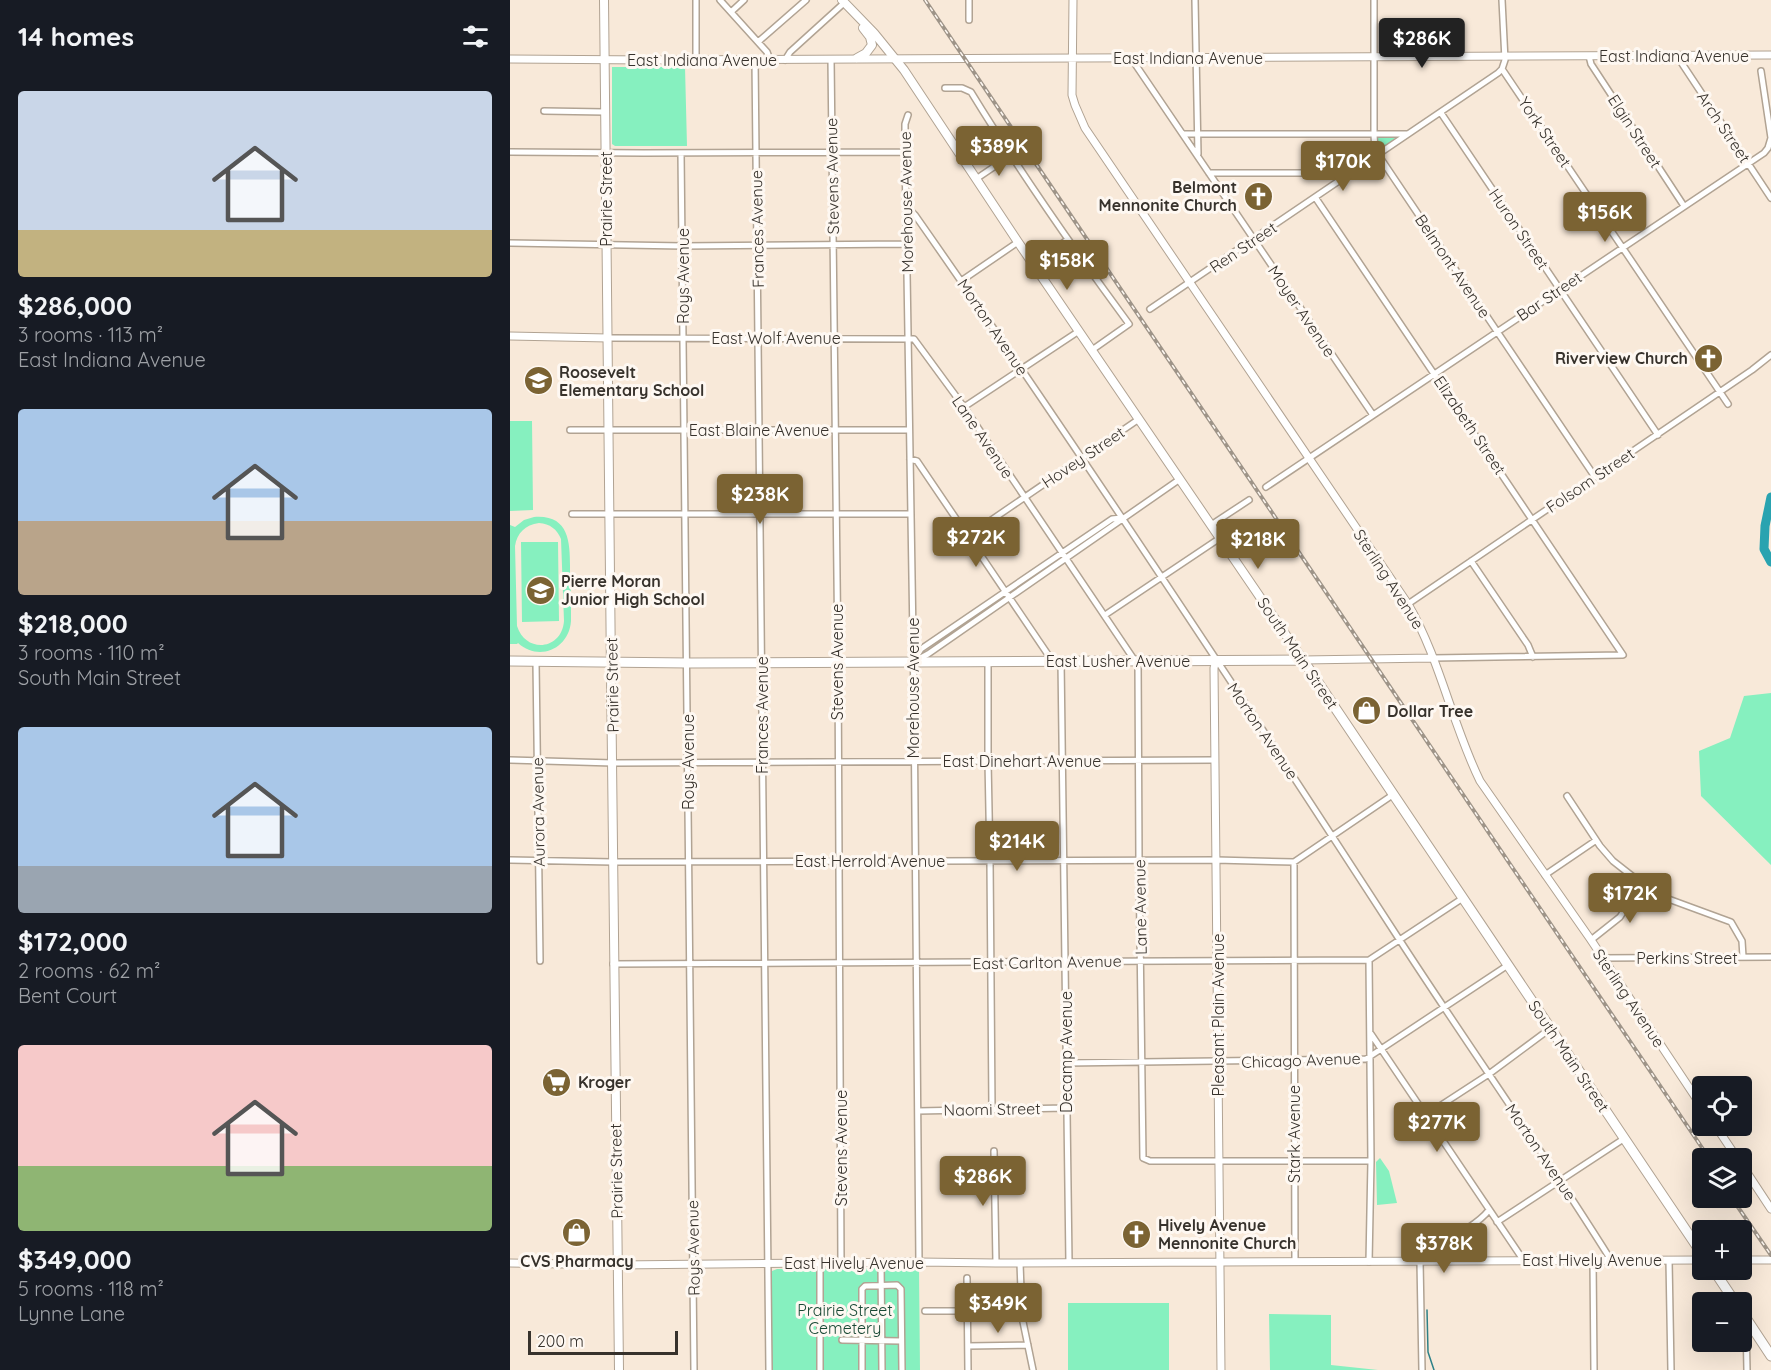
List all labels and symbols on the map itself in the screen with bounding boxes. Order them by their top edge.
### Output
pin: $286K [1380,18,1464,69]
street label: East Indiana Avenue [1599,46,1749,66]
street label: East Indiana Avenue [1113,48,1263,68]
street label: East Indiana Avenue [627,50,777,70]
street label: Arch Street [1693,88,1755,166]
street label: Elgin Street [1604,91,1666,171]
street label: York Street [1514,93,1576,171]
street label: Stevens Avenue [821,118,843,234]
pin: $389K [957,126,1041,177]
street label: Morehouse Avenue [895,131,917,273]
pin: $170K [1301,141,1385,192]
street label: Prairie Street [596,151,616,247]
street label: Frances Avenue [746,170,768,288]
place label: Belmont Mennonite Church [1099,177,1237,215]
church icon: Belmont Mennonite Church [1242,180,1274,212]
street label: Huron Street [1485,185,1553,273]
pin: $156K [1563,192,1647,243]
street label: Belmont Avenue [1411,210,1495,322]
street label: Ren Street [1205,217,1281,277]
street label: Roys Avenue [673,228,693,324]
pin: $158K [1025,240,1109,291]
street label: Moyer Avenue [1264,261,1340,361]
street label: Bar Street [1513,267,1585,325]
street label: Morton Avenue [953,275,1033,379]
street label: East Wolf Avenue [711,328,841,348]
church icon: Riverview Church [1693,342,1725,374]
place label: Riverview Church [1555,348,1688,368]
place label: Roosevelt Elementary School [559,362,704,400]
school or university icon: Roosevelt Elementary School [522,365,554,397]
street label: Elizabeth Street [1430,372,1510,478]
street label: Lane Avenue [948,392,1018,482]
street label: East Blaine Avenue [689,420,829,440]
street label: Hovey Street [1038,422,1128,492]
street label: Folsom Street [1542,443,1638,517]
pin: $238K [718,474,802,525]
pin: $272K [934,517,1018,568]
pin: $218K [1216,519,1300,570]
street label: Sterling Avenue [1349,525,1429,633]
place label: Pierre Moran Junior High School [561,571,705,609]
school or university icon: Pierre Moran Junior High School [524,574,556,606]
street label: South Main Street [1253,593,1343,713]
street label: Stevens Avenue [827,604,847,720]
street label: Morehouse Avenue [903,617,923,759]
street label: Prairie Street [601,637,623,733]
street label: East Lusher Avenue [1046,651,1190,671]
street label: Frances Avenue [752,656,772,774]
street label: Morton Avenue [1223,679,1303,783]
shop icon: Dollar Tree [1350,695,1382,727]
place label: Dollar Tree [1387,701,1473,721]
street label: Roys Avenue [678,714,698,810]
street label: East Dinehart Avenue [943,751,1101,771]
street label: Aurora Avenue [527,757,549,867]
pin: $214K [975,821,1059,872]
street label: East Herrold Avenue [795,851,945,871]
street label: Lane Avenue [1129,859,1151,955]
pin: $172K [1588,873,1672,924]
street label: Pleasant Plain Avenue [1208,934,1228,1096]
street label: Sterling Avenue [1589,945,1669,1051]
street label: Perkins Street [1636,948,1738,968]
street label: East Carlton Avenue [972,951,1122,973]
street label: Decamp Avenue [1056,991,1076,1113]
street label: South Main Street [1524,996,1614,1116]
street label: Chicago Avenue [1241,1048,1361,1072]
supermarket icon: Kroger [541,1066,573,1098]
place label: Kroger [578,1072,631,1092]
street label: Stark Avenue [1284,1085,1304,1183]
street label: Stevens Avenue [831,1090,851,1206]
street label: Naomi Street [943,1098,1041,1120]
street label: Morton Avenue [1501,1100,1581,1204]
pin: $277K [1395,1102,1479,1153]
street label: Prairie Street [605,1123,627,1219]
pin: $286K [941,1156,1025,1207]
street label: Roys Avenue [682,1200,704,1296]
place label: Hively Avenue Mennonite Church [1158,1215,1296,1253]
shop icon: CVS Pharmacy [561,1217,593,1249]
church icon: Hively Avenue Mennonite Church [1121,1218,1153,1250]
pin: $378K [1402,1223,1486,1274]
street label: East Hively Avenue [1522,1250,1662,1270]
place label: CVS Pharmacy [520,1251,634,1271]
street label: East Hively Avenue [784,1253,924,1273]
pin: $349K [956,1283,1040,1334]
park label: Prairie Street Cemetery [797,1300,893,1338]
scale bar [528,1328,678,1356]

